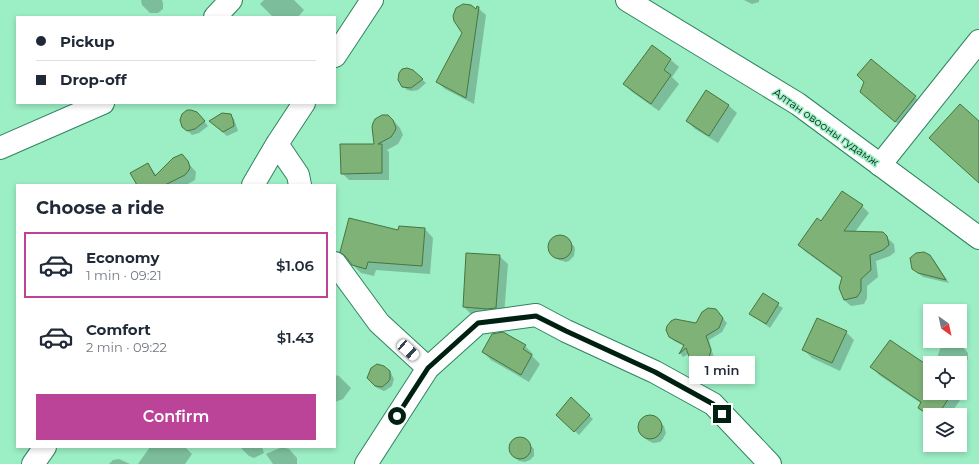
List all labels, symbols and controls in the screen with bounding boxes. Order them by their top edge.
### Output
text: Pickup [60,32,115,51]
text: Drop-off [60,70,127,89]
street label: Алтан овооны гудамж [770,85,882,169]
text: Choose a ride [36,197,164,219]
icon: car [38,247,74,283]
text: Economy [86,248,159,267]
text: $1.06 [276,256,314,275]
text: 1 min · 09:21 [86,267,162,283]
north arrow [923,304,967,348]
map controls [923,304,967,452]
icon: car [38,319,74,355]
text: Comfort [86,320,151,339]
text: $1.43 [277,328,314,347]
car [395,338,421,362]
text: 2 min · 09:22 [86,339,167,355]
callout: 1 min [689,356,755,384]
button: locate [923,356,967,400]
text: 1 min [705,362,739,378]
button: Confirm [36,394,316,440]
route end [713,405,731,423]
route start [388,407,406,425]
button: layers [923,408,967,452]

